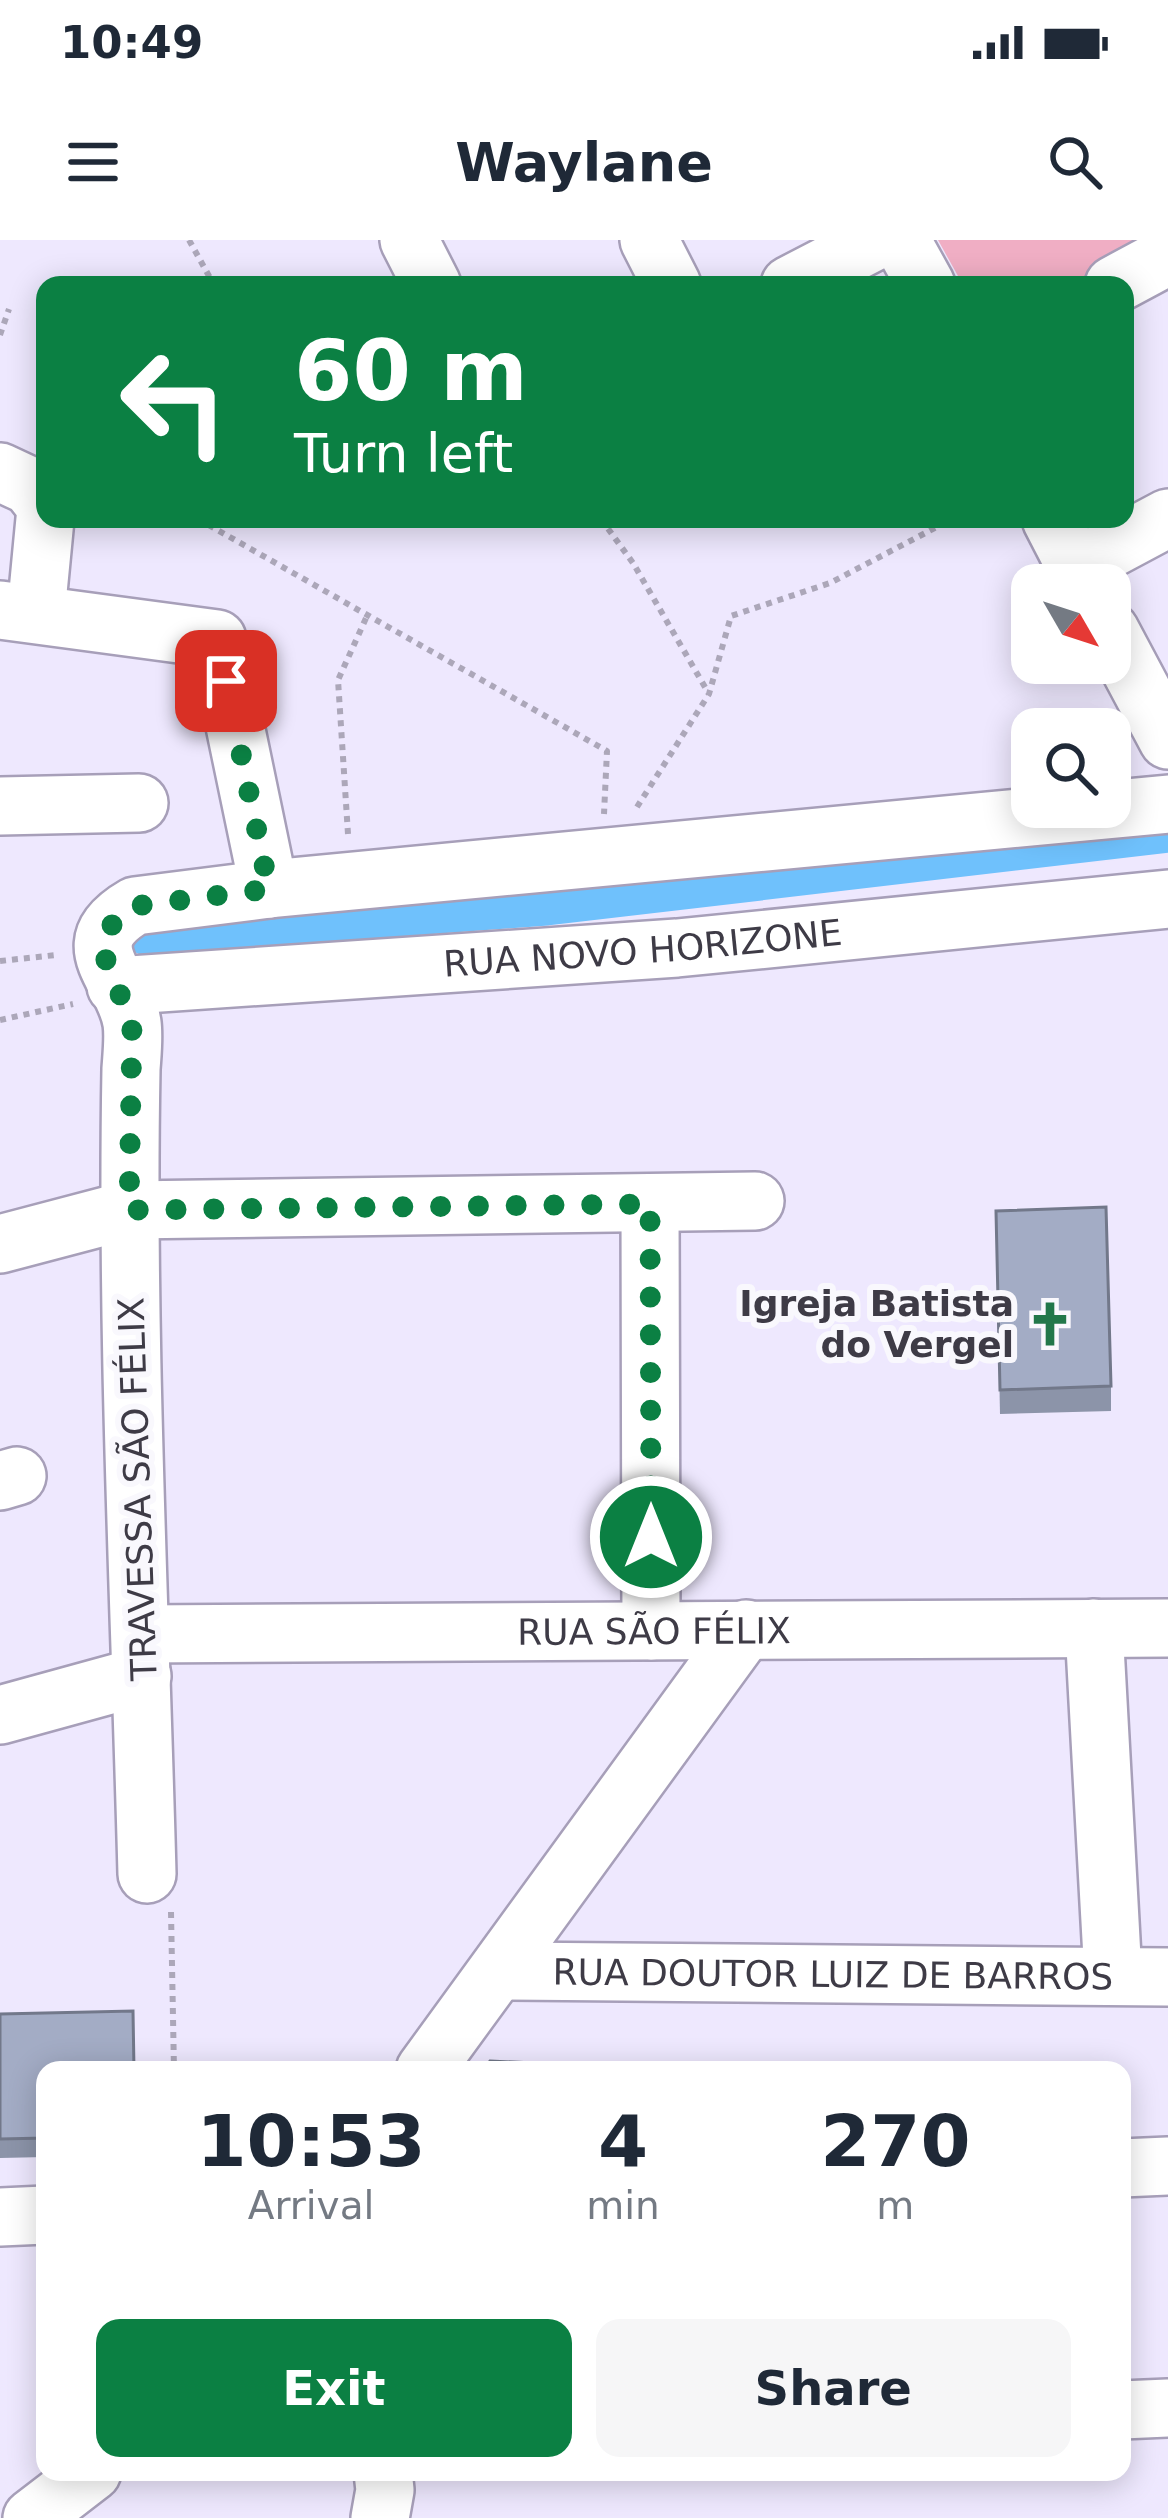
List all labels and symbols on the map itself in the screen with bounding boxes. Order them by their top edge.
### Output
north arrow [1011,564,1131,684]
pin [175,630,277,732]
street label: RUA NOVO HORIZONE [442,912,844,985]
place label: Igreja Batista do Vergel [739,1283,1014,1365]
street label: TRAVESSA SÃO FÉLIX [110,1297,165,1682]
church icon: Igreja Batista do Vergel [1025,1299,1075,1349]
position arrow [588,1474,714,1600]
street label: RUA SÃO FÉLIX [517,1610,791,1653]
street label: RUA DOUTOR LUIZ DE BARROS [553,1951,1113,1998]

